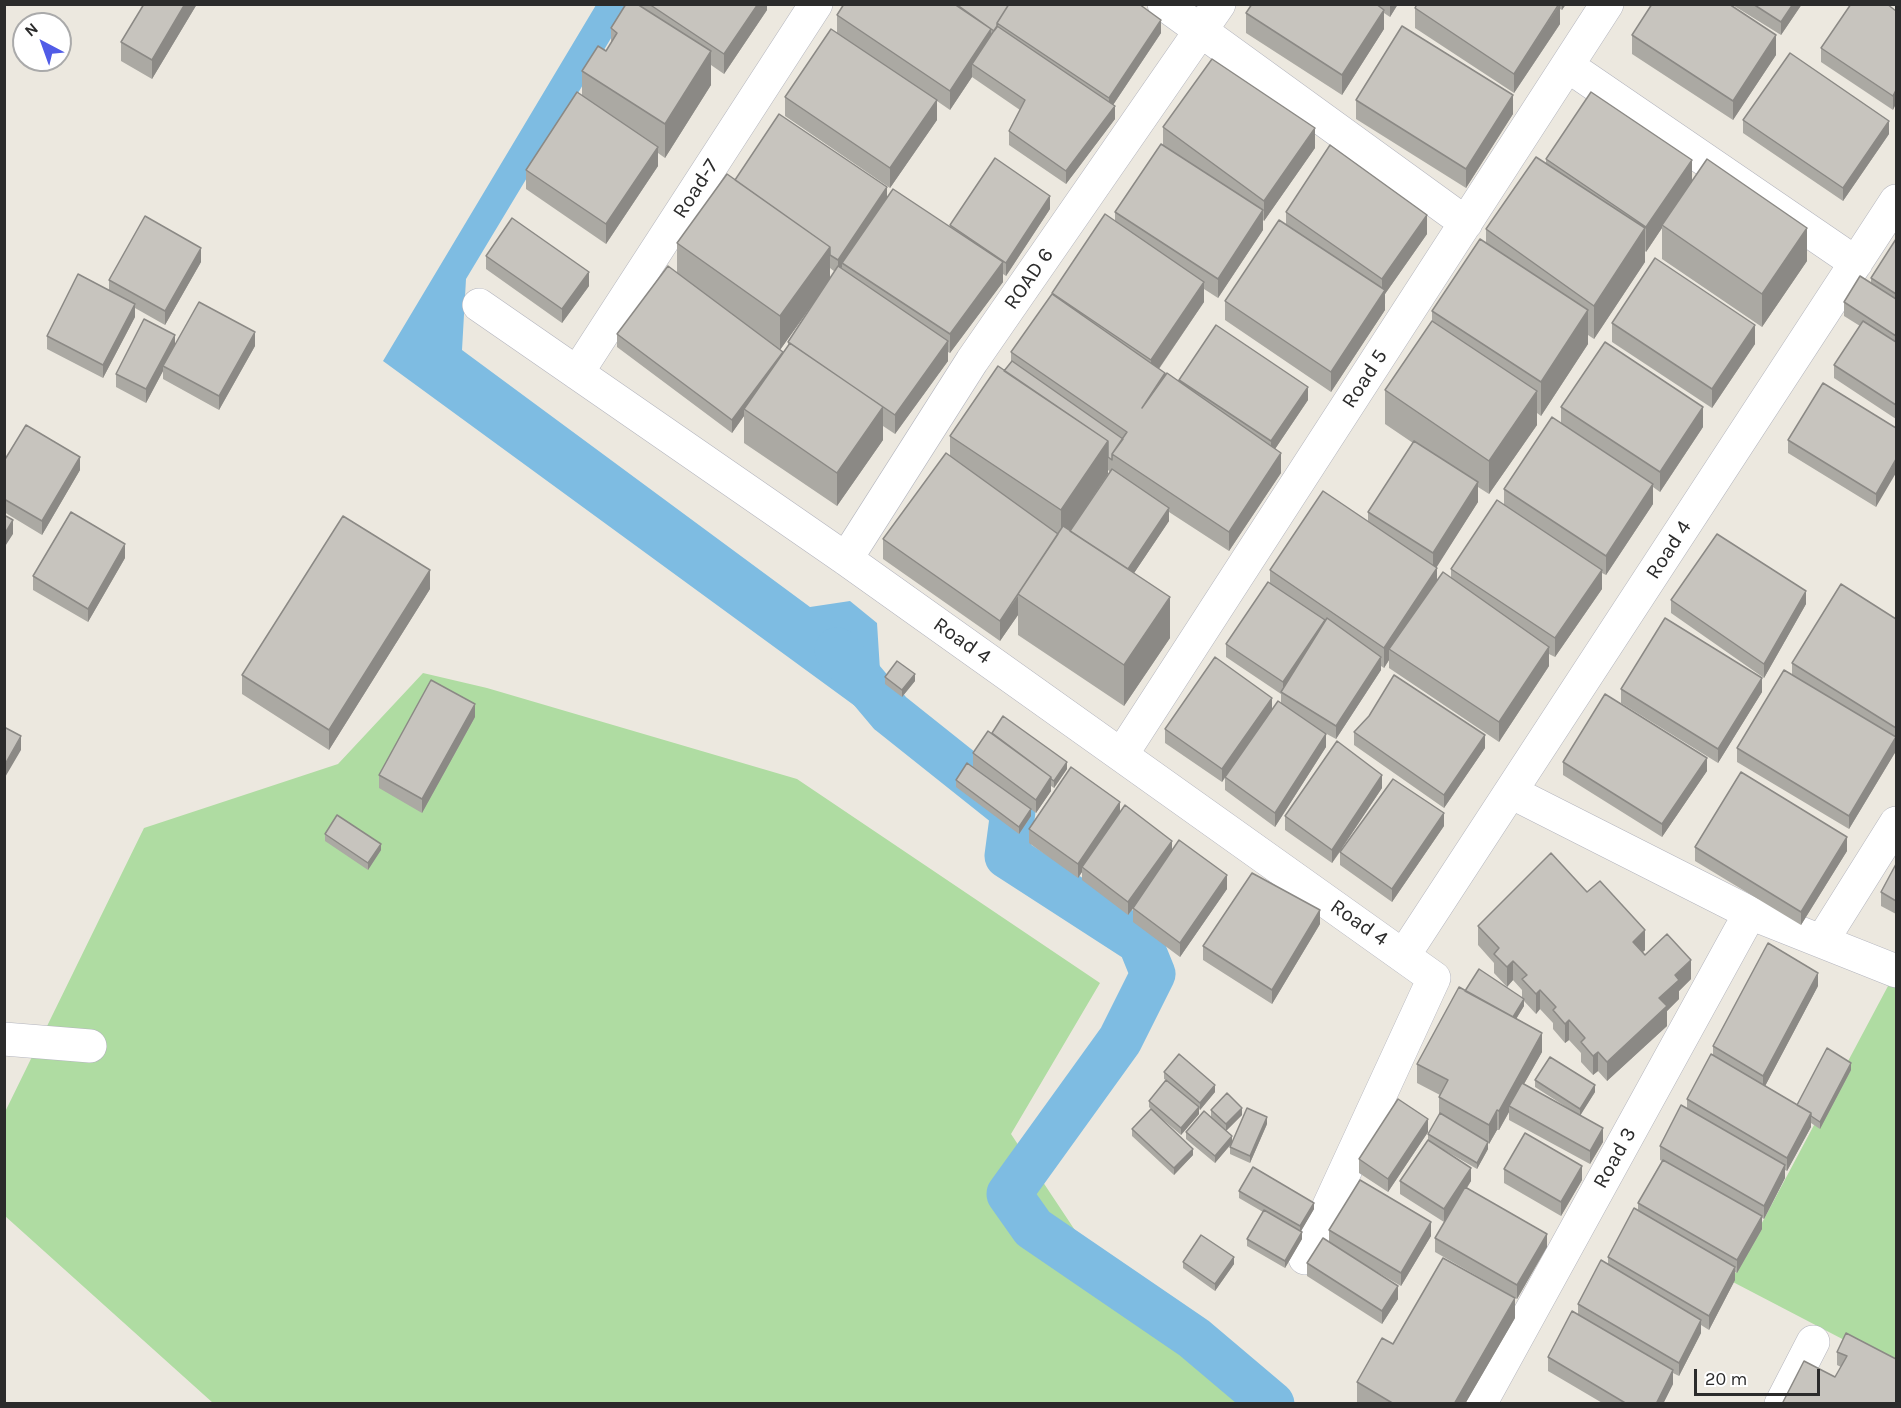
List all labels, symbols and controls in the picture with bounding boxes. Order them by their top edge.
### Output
north arrow [12,12,72,72]
text: N [21,19,42,40]
street label: Road-7 [668,155,724,223]
street label: ROAD 6 [999,243,1059,315]
street label: Road 5 [1337,345,1393,413]
street label: Road 4 [1641,516,1697,584]
street label: Road 4 [928,612,996,670]
street label: Road 4 [1325,894,1393,952]
street label: Road 3 [1588,1123,1642,1193]
scale bar [1697,1357,1823,1395]
text: 20 m [1705,1368,1747,1390]

